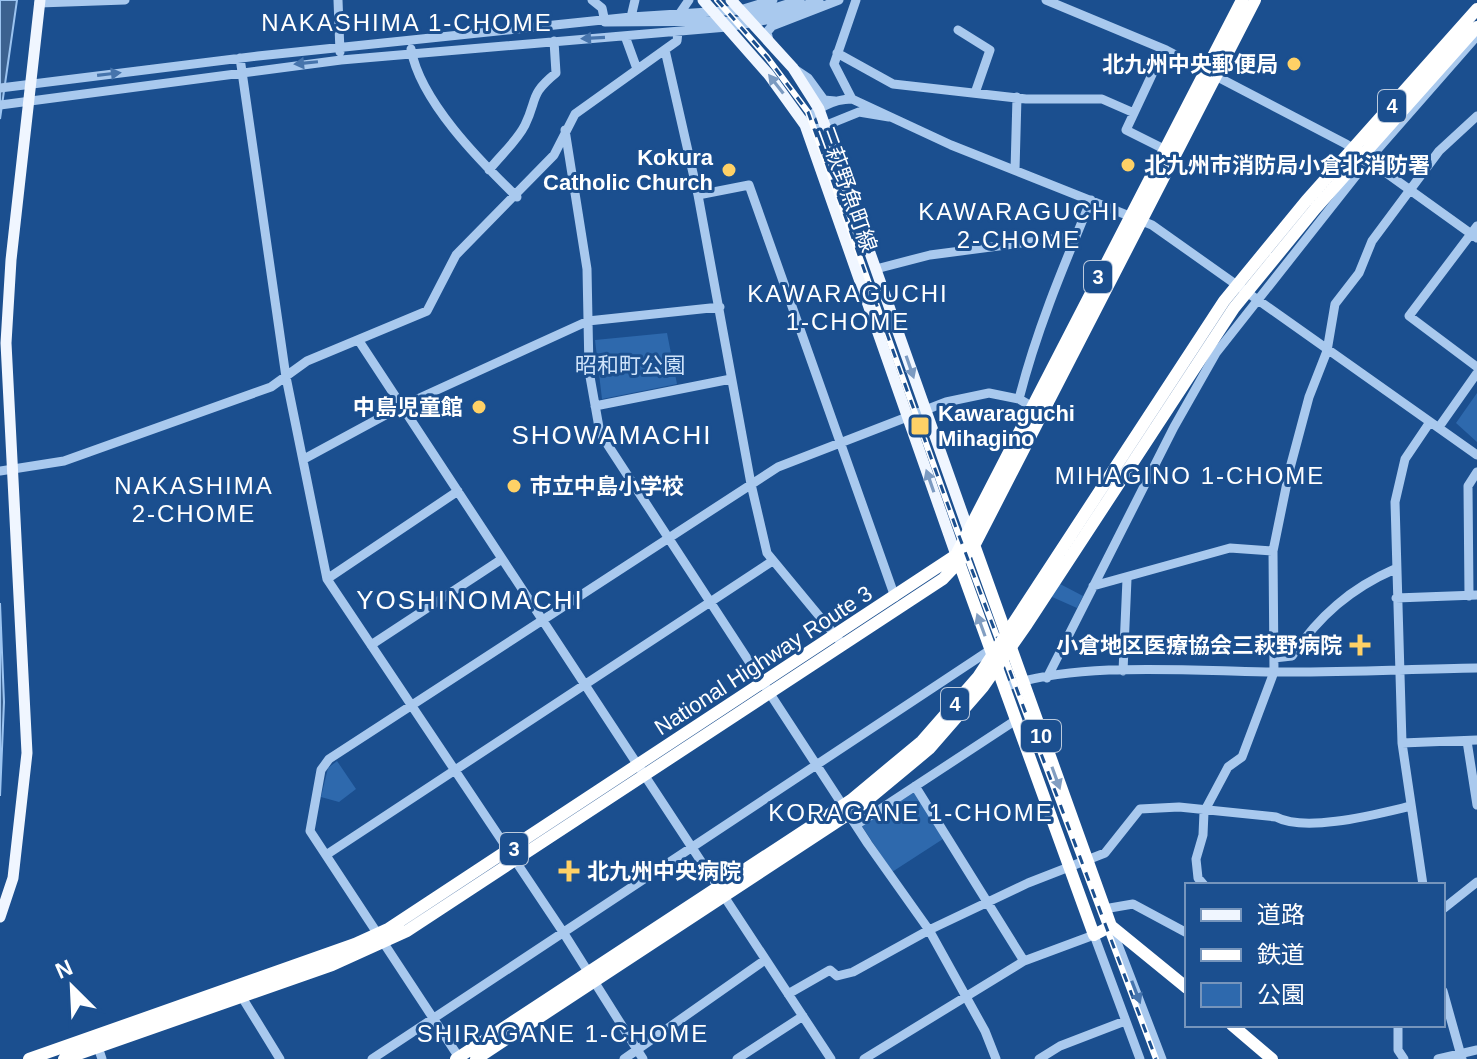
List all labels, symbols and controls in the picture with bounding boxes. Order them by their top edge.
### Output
district label: NAKASHIMA 1-CHOME [261,9,553,36]
one-way arrow [580,32,605,45]
place label: 北九州中央郵便局 [1102,52,1278,77]
marker: 北九州中央郵便局 [1285,55,1303,73]
one-way arrow [293,57,318,70]
one-way arrow [97,67,122,80]
one-way arrow [768,74,784,94]
road number: 4 [1378,90,1406,122]
street label: 三萩野魚町線 [813,123,882,255]
place label: Kokura Catholic Church [543,145,714,195]
place label: 北九州市消防局小倉北消防署 [1144,153,1430,178]
marker: 北九州市消防局小倉北消防署 [1119,156,1137,174]
marker: Kokura Catholic Church [720,161,738,179]
district label: KAWARAGUCHI 2-CHOME [918,198,1120,253]
road number: 3 [1084,261,1112,293]
district label: KAWARAGUCHI 1-CHOME [747,280,949,335]
park label: 昭和町公園 [575,353,685,378]
one-way arrow [905,355,917,379]
place label: 中島児童館 [353,395,463,420]
marker: 中島児童館 [470,398,488,416]
place label: Kawaraguchi Mihagino [938,401,1075,451]
marker: Kawaraguchi Mihagino [909,415,931,437]
district label: SHOWAMACHI [511,420,713,450]
district label: MIHAGINO 1-CHOME [1055,462,1325,489]
one-way arrow [923,469,936,493]
district label: NAKASHIMA 2-CHOME [114,472,274,527]
place label: 市立中島小学校 [530,474,684,499]
marker: 市立中島小学校 [505,477,523,495]
street label: National Highway Route 3 [650,581,877,740]
district label: YOSHINOMACHI [356,585,584,615]
one-way arrow [974,612,987,636]
place label: 小倉地区医療協会三萩野病院 [1056,633,1342,658]
marker: 小倉地区医療協会三萩野病院 [1349,634,1371,656]
road number: 4 [941,688,969,720]
road number: 10 [1021,720,1061,752]
one-way arrow [1050,766,1063,790]
district label: KORAGANE 1-CHOME [768,799,1054,826]
road number: 3 [500,833,528,865]
place label: 北九州中央病院 [587,859,741,884]
marker: 北九州中央病院 [558,860,580,882]
legend [1185,883,1445,1027]
text: 道路 [1257,901,1305,928]
text: 鉄道 [1257,941,1305,968]
north arrow [32,947,112,1027]
text: N [52,955,76,984]
one-way arrow [1130,980,1143,1004]
text: 公園 [1257,981,1305,1008]
district label: SHIRAGANE 1-CHOME [417,1020,709,1047]

